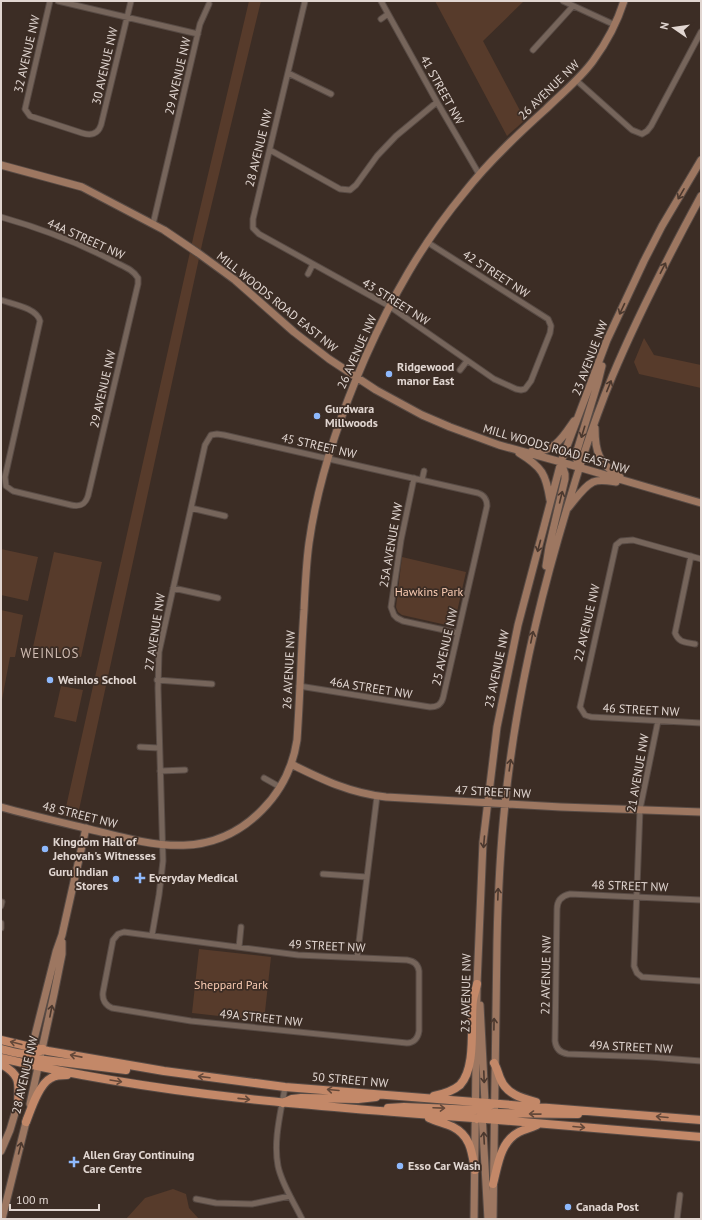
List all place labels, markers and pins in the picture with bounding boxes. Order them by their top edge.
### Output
place label: Ridgewood manor East [397,359,455,388]
marker: Ridgewood manor East [384,369,394,379]
place label: Gurdwara Millwoods [325,401,378,430]
marker: Gurdwara Millwoods [312,411,322,421]
place label: Weinlos School [58,672,137,687]
marker: Weinlos School [45,675,55,685]
place label: Kingdom Hall of Jehovah's Witnesses [52,834,156,863]
marker: Kingdom Hall of Jehovah's Witnesses [40,844,50,854]
place label: Guru Indian Stores [48,864,108,893]
place label: Everyday Medical [149,870,238,885]
marker: Everyday Medical [134,872,146,884]
marker: Guru Indian Stores [111,874,121,884]
place label: Allen Gray Continuing Care Centre [83,1147,194,1176]
marker: Allen Gray Continuing Care Centre [68,1156,80,1168]
place label: Esso Car Wash [408,1158,481,1173]
marker: Esso Car Wash [395,1161,405,1171]
place label: Canada Post [576,1199,639,1214]
marker: Canada Post [563,1202,573,1212]

